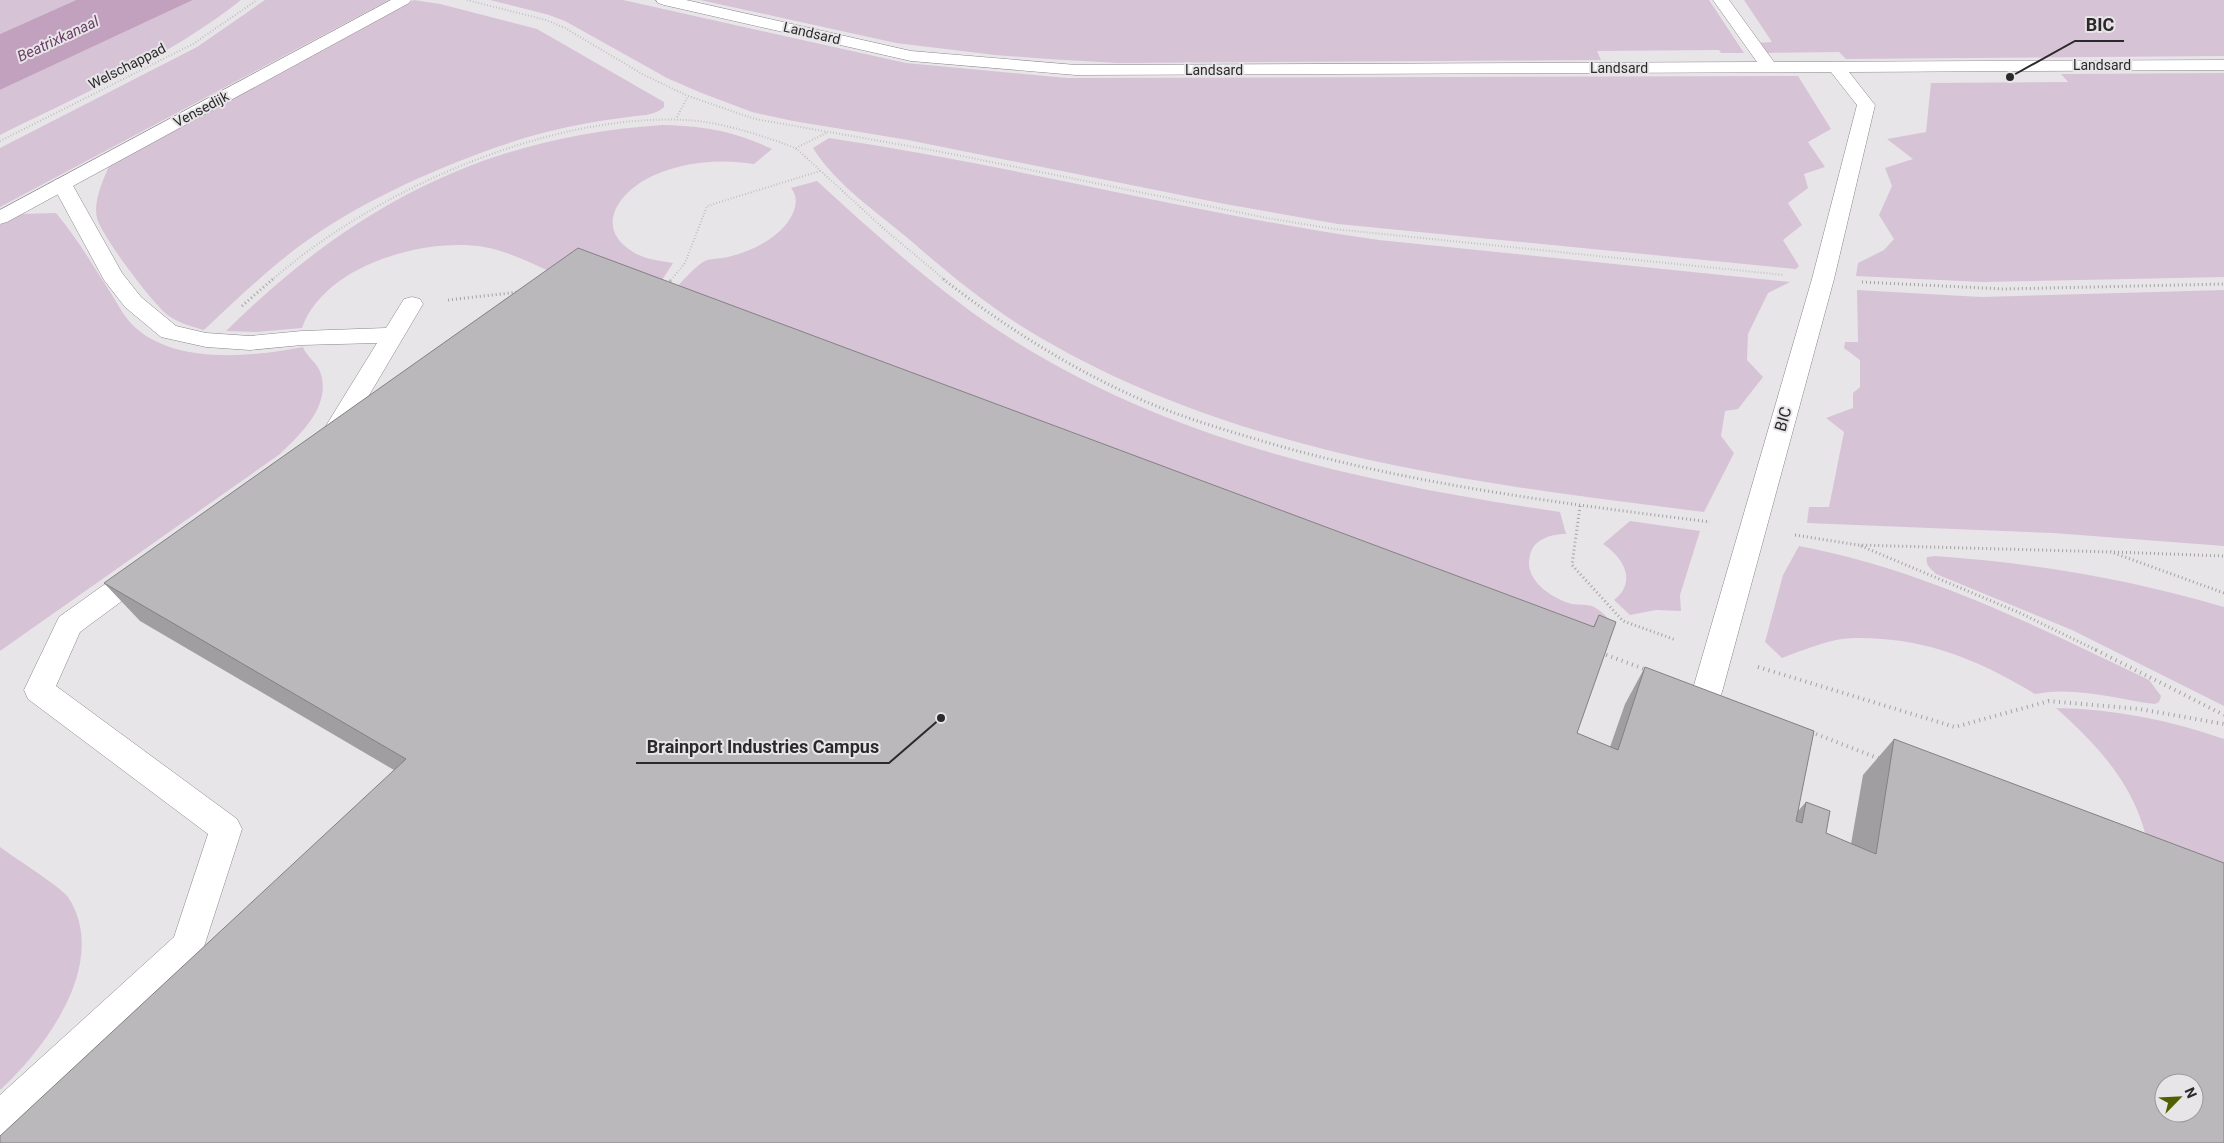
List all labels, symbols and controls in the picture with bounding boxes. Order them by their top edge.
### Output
callout: BIC [2075,8,2124,41]
water label: Beatrixkanaal [14,12,102,66]
text: BIC [2086,14,2114,35]
street label: Landsard [782,19,842,47]
street label: Welschappad [86,40,168,92]
street label: Landsard [2073,57,2131,73]
street label: Landsard [1590,60,1648,76]
street label: Landsard [1185,62,1243,78]
street label: Vensedijk [171,87,232,130]
street label: BIC [1770,404,1796,434]
callout: Brainport Industries Campus [636,730,889,763]
text: Brainport Industries Campus [647,736,879,757]
north arrow [2154,1073,2204,1123]
text: N [2182,1085,2200,1100]

